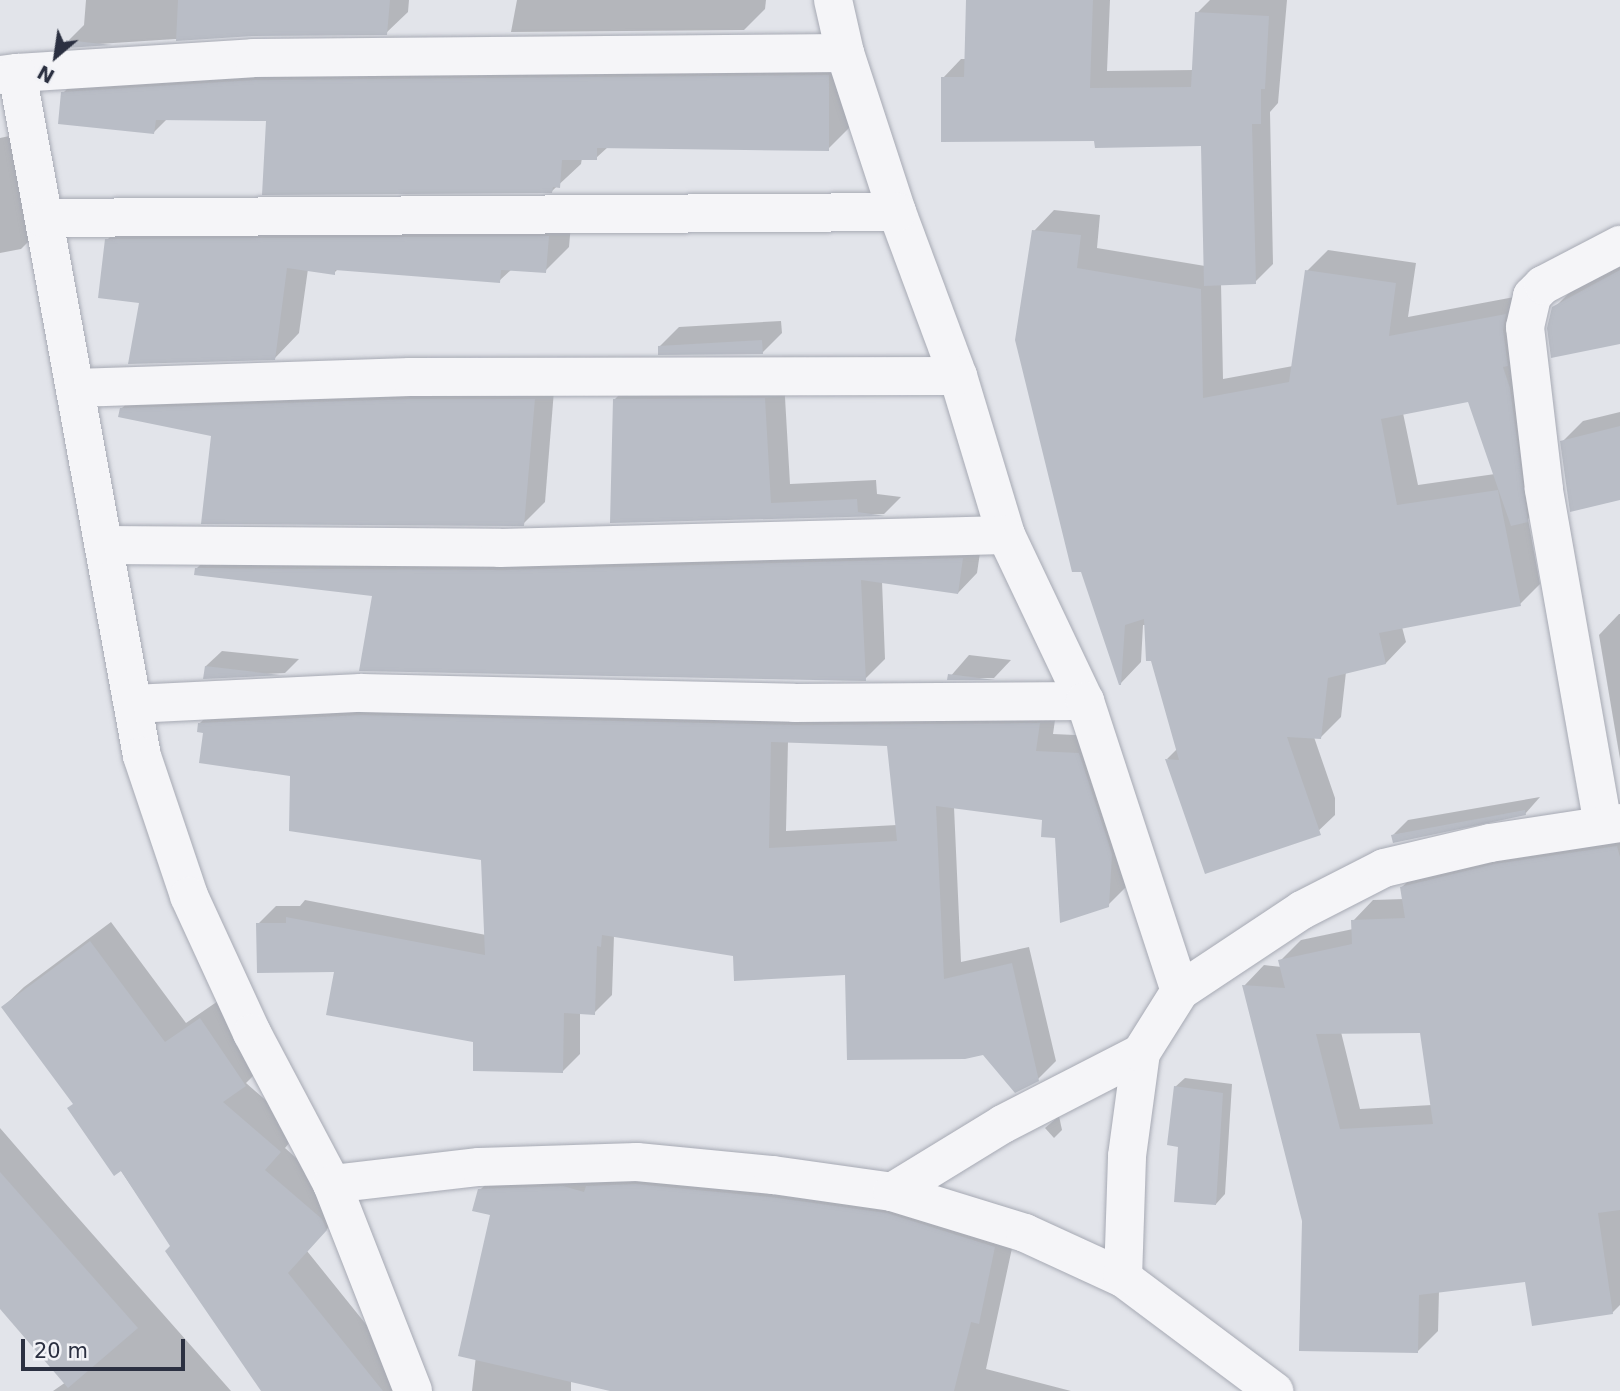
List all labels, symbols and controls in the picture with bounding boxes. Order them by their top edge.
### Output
north arrow [21,21,91,91]
text: N [34,61,58,88]
scale bar [24,1324,189,1368]
text: 20 m [34,1339,88,1363]

